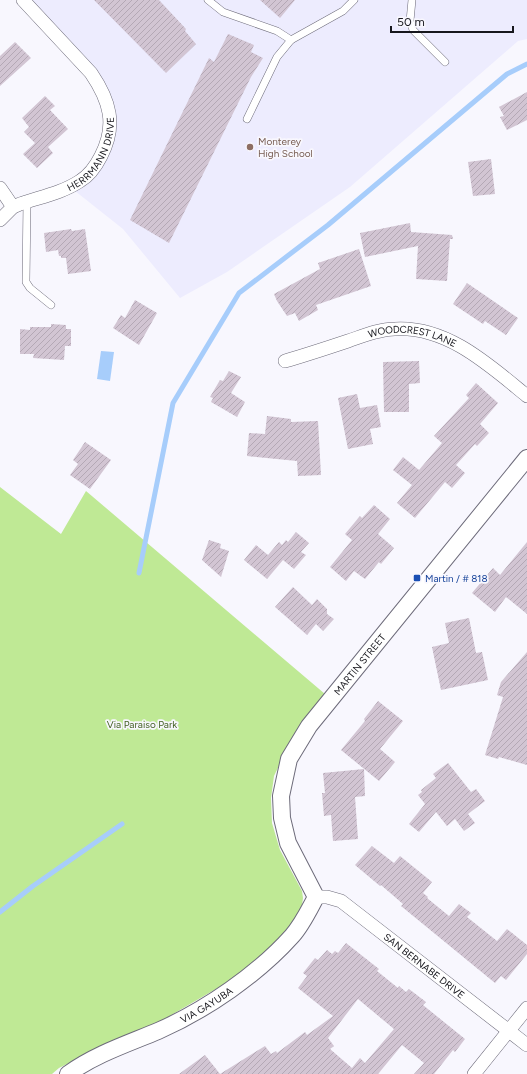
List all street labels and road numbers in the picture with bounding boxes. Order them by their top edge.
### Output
street label: HERRMANN DRIVE [65,117,117,194]
street label: WOODCREST LANE [366,323,459,350]
street label: MARTIN STREET [331,631,389,698]
street label: SAN BERNABE DRIVE [381,930,467,1002]
street label: VIA GAYUBA [178,984,236,1026]

